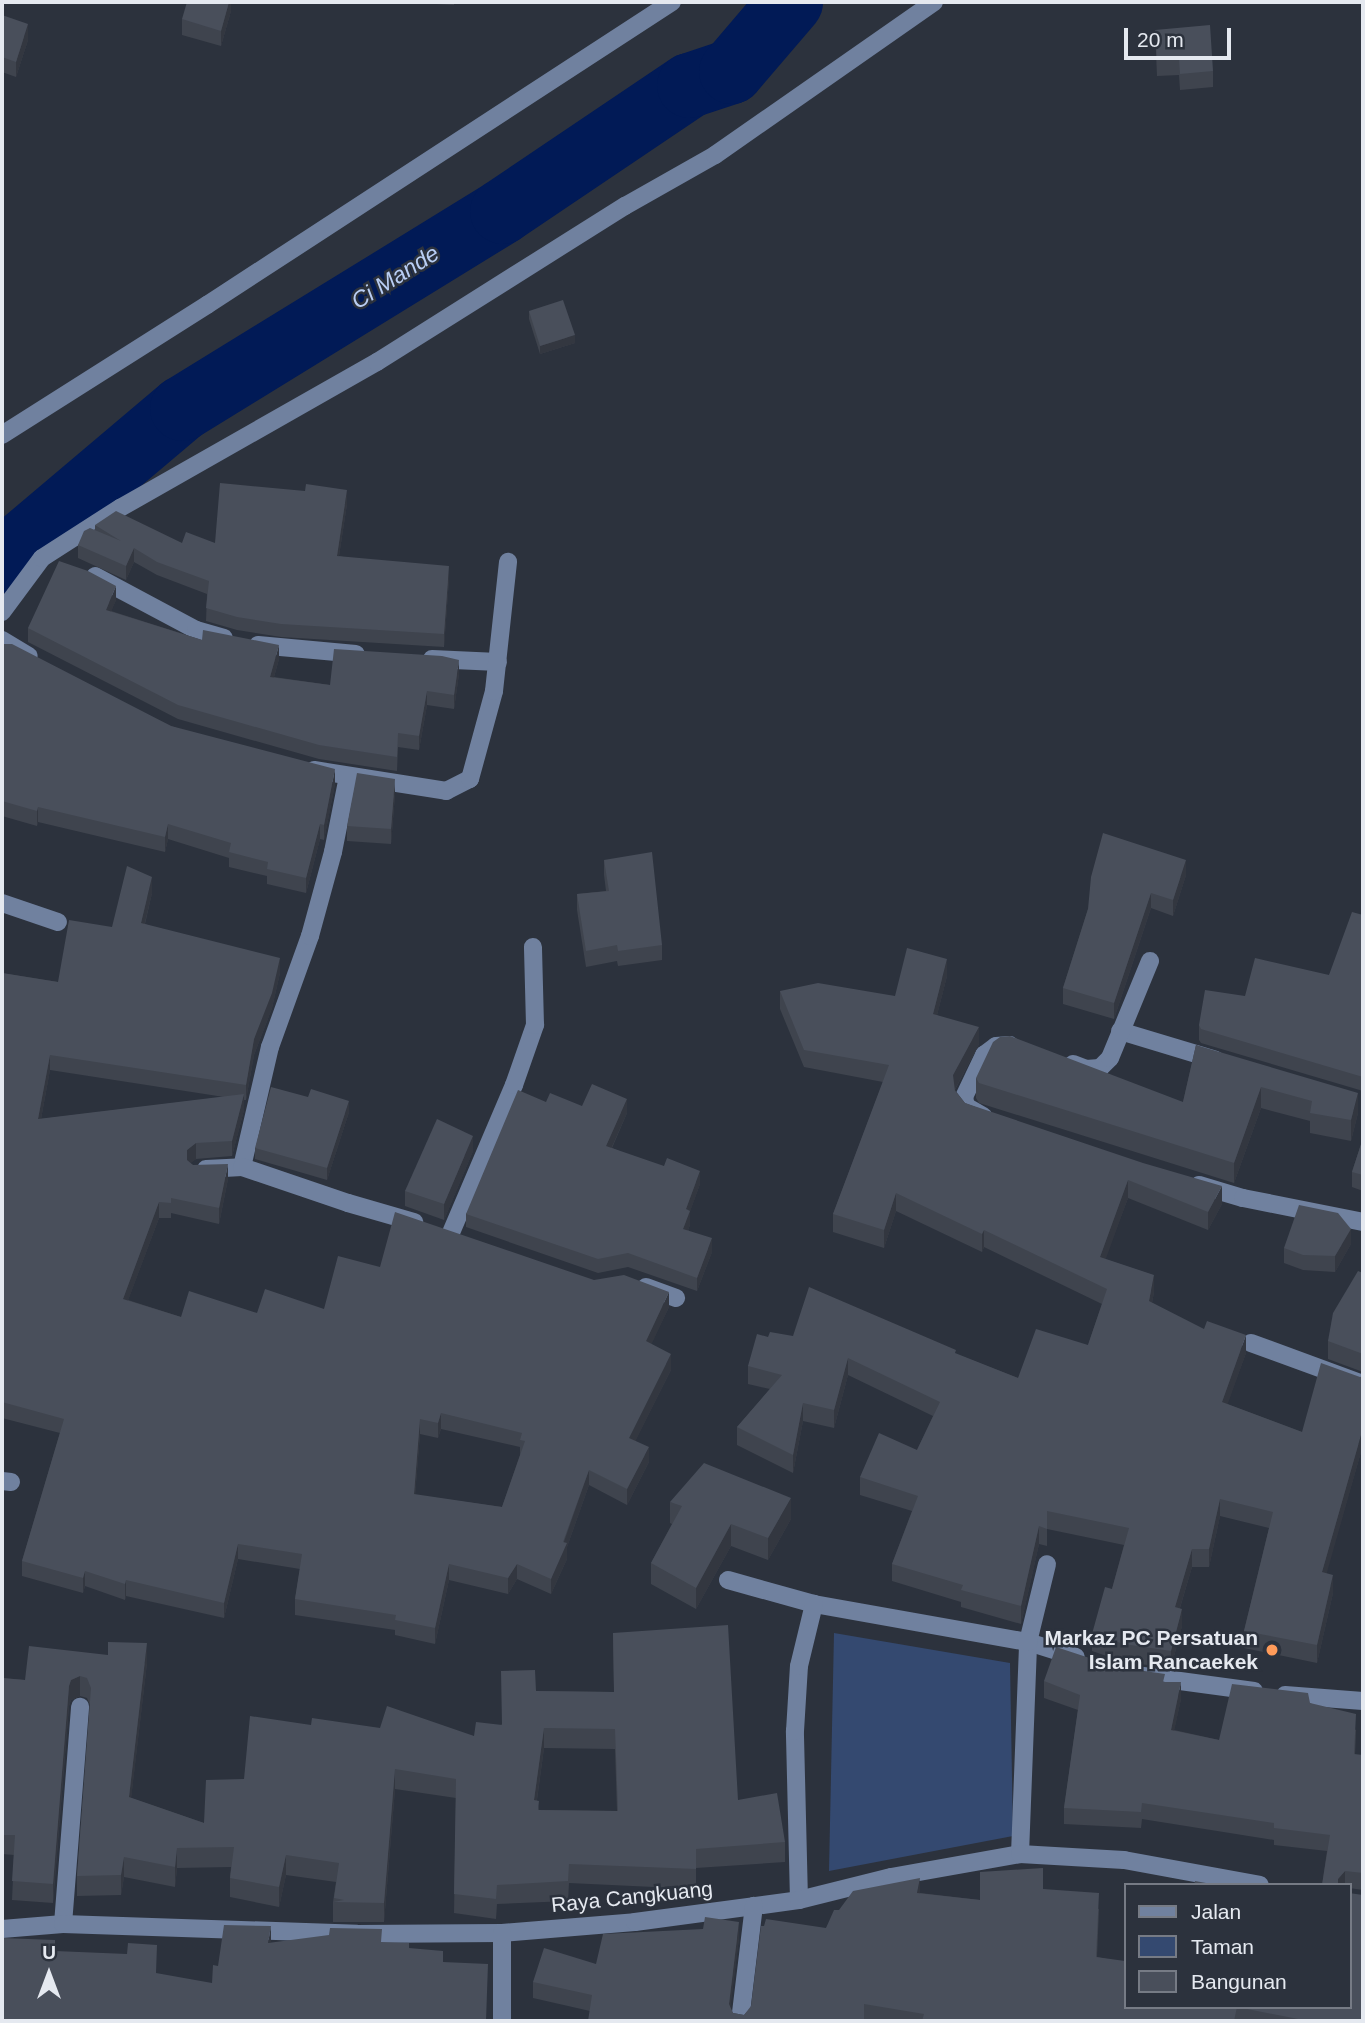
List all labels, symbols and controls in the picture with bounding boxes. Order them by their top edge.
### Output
scale bar [1127,14,1234,58]
text: 20 m [1137,28,1184,51]
water label: Ci Mande [346,239,444,315]
place label: Markaz PC Persatuan Islam Rancaekek [1044,1625,1258,1675]
marker: Markaz PC Persatuan Islam Rancaekek [1264,1642,1280,1658]
street label: Raya Cangkuang [550,1876,714,1918]
legend [1124,1883,1351,2009]
text: Jalan [1191,1900,1241,1923]
text: Taman [1191,1935,1254,1958]
north arrow [14,1939,84,2009]
text: U [42,1942,56,1963]
text: Bangunan [1191,1970,1287,1993]

